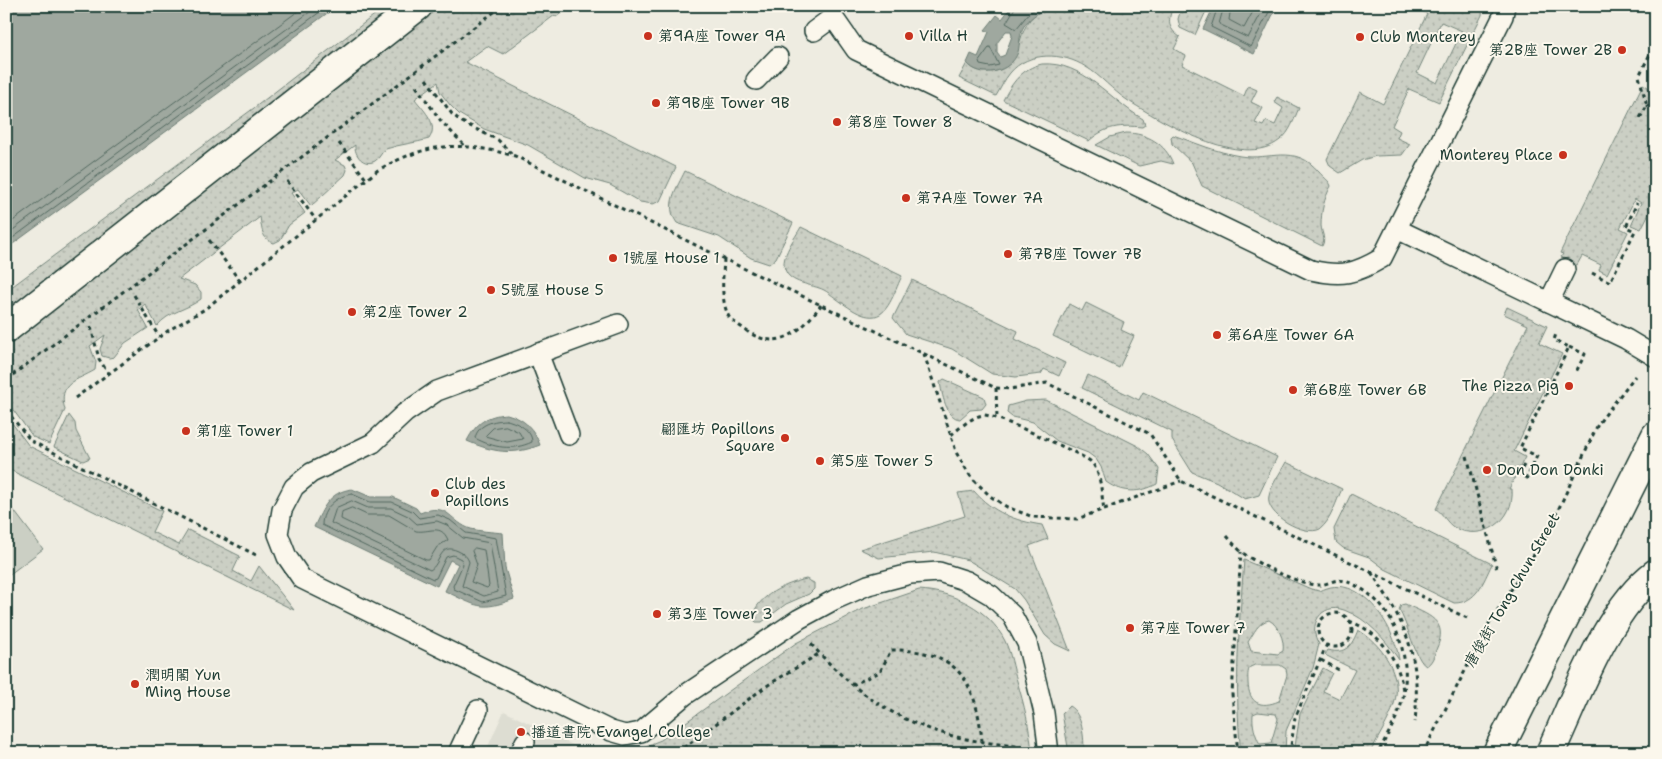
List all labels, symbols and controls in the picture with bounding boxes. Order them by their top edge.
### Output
place label: 第9A座 Tower 9A [658,26,786,46]
place label: Villa H [919,26,968,46]
place label: Club Monterey [1370,27,1476,47]
marker: 第9A座 Tower 9A [642,30,654,42]
marker: Villa H [903,30,915,42]
marker: Club Monterey [1354,31,1366,43]
place label: 第2B座 Tower 2B [1489,40,1612,60]
marker: 第2B座 Tower 2B [1616,44,1628,56]
place label: 第9B座 Tower 9B [666,93,790,113]
marker: 第9B座 Tower 9B [650,97,662,109]
place label: 第8座 Tower 8 [847,112,953,132]
marker: 第8座 Tower 8 [831,116,843,128]
place label: Monterey Place [1440,145,1553,165]
marker: Monterey Place [1557,149,1569,161]
place label: 第7A座 Tower 7A [916,188,1043,208]
marker: 第7A座 Tower 7A [900,192,912,204]
place label: 第7B座 Tower 7B [1018,244,1142,264]
place label: 1號屋 House 1 [623,248,720,268]
marker: 第7B座 Tower 7B [1002,248,1014,260]
marker: 1號屋 House 1 [607,252,619,264]
place label: 5號屋 House 5 [501,280,604,300]
marker: 5號屋 House 5 [485,284,497,296]
place label: 第2座 Tower 2 [362,302,468,322]
marker: 第2座 Tower 2 [346,306,358,318]
place label: 第6A座 Tower 6A [1227,325,1354,345]
marker: 第6A座 Tower 6A [1211,329,1223,341]
place label: The Pizza Pig [1462,376,1559,396]
place label: 第6B座 Tower 6B [1303,380,1427,400]
marker: The Pizza Pig [1563,380,1575,392]
marker: 第6B座 Tower 6B [1287,384,1299,396]
place label: 翩匯坊 Papillons Square [661,419,775,456]
place label: 第1座 Tower 1 [196,421,293,441]
marker: 第1座 Tower 1 [180,425,192,437]
marker: 翩匯坊 Papillons Square [779,432,791,444]
place label: 第5座 Tower 5 [830,451,933,471]
marker: 第5座 Tower 5 [814,455,826,467]
place label: Don Don Donki [1497,460,1604,480]
marker: Don Don Donki [1481,464,1493,476]
place label: Club des Papillons [445,474,509,511]
marker: Club des Papillons [429,487,441,499]
street label: 唐俊街 Tong Chun Street [1460,509,1564,671]
place label: 第3座 Tower 3 [667,604,773,624]
marker: 第3座 Tower 3 [651,608,663,620]
place label: 第7座 Tower 7 [1140,618,1246,638]
marker: 第7座 Tower 7 [1124,622,1136,634]
place label: 潤明閣 Yun Ming House [145,665,231,702]
marker: 潤明閣 Yun Ming House [129,678,141,690]
place label: 播道書院 Evangel College [531,722,711,742]
marker: 播道書院 Evangel College [515,726,527,738]

